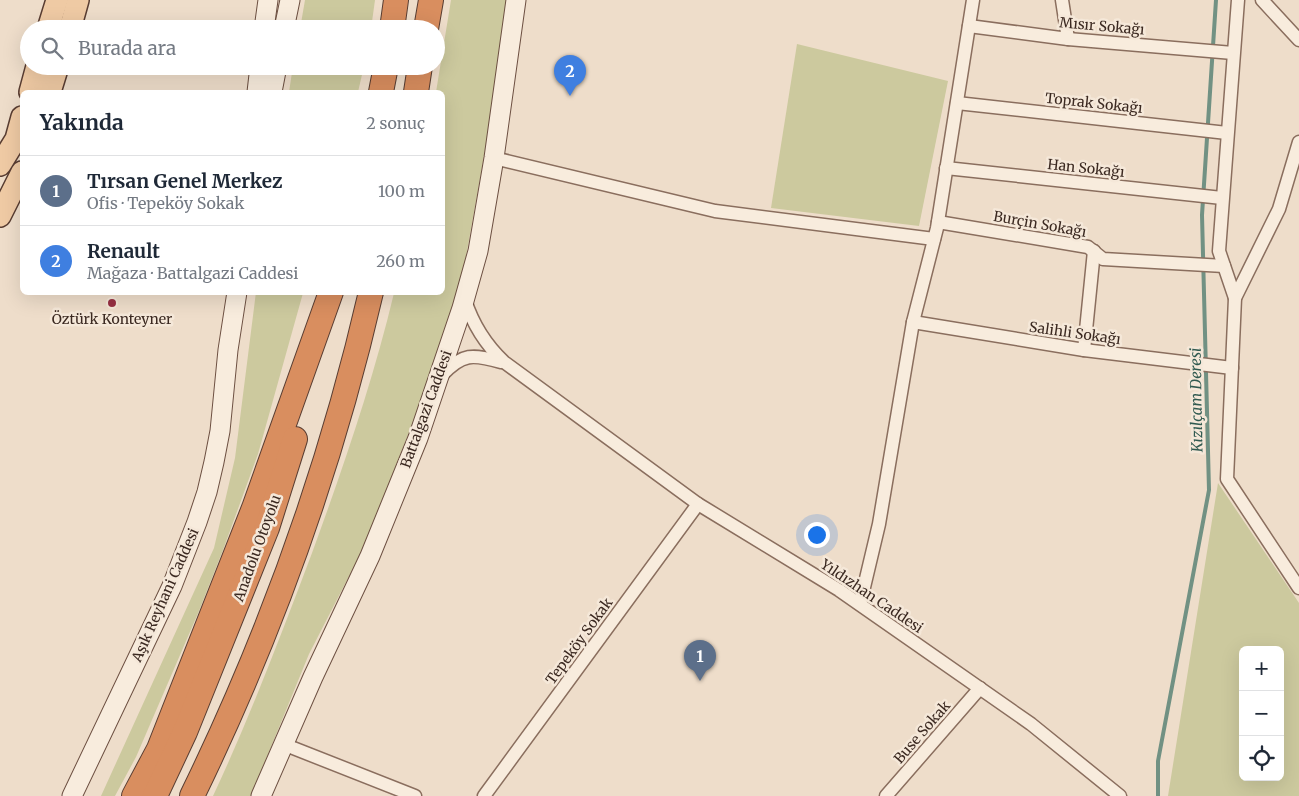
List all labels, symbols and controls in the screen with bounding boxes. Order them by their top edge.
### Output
street label: Mısır Sokağı [1059,13,1146,39]
search box [20,20,445,75]
icon: search [38,34,66,62]
text: Burada ara [78,36,176,60]
pin: 2 [554,55,586,96]
street label: Toprak Sokağı [1044,89,1144,117]
text: Yakında [40,109,124,136]
text: 2 sonuç [366,113,425,133]
street label: Han Sokağı [1047,155,1126,181]
text: Tırsan Genel Merkez [87,169,282,193]
text: 1 [52,181,60,201]
text: 100 m [378,181,425,201]
text: Ofis · Tepeköy Sokak [87,193,244,213]
street label: Burçin Sokağı [992,207,1088,241]
text: Renault [87,239,160,263]
text: 2 [51,251,61,271]
text: 260 m [376,251,425,271]
text: Mağaza · Battalgazi Caddesi [87,263,298,283]
marker: Öztürk Konteyner [106,297,118,309]
place label: Öztürk Konteyner [52,310,172,328]
street label: Salihli Sokağı [1028,318,1122,348]
street label: Battalgazi Caddesi [396,347,456,470]
water label: Kızılçam Deresi [1186,347,1206,454]
street label: Anadolu Otoyolu [229,492,285,605]
your location [804,522,830,548]
street label: Aşık Reyhani Caddesi [127,525,203,666]
street label: Yıldızhan Caddesi [817,555,927,637]
street label: Tepeköy Sokak [542,594,616,688]
pin: 1 [684,640,716,681]
map controls [1239,646,1284,781]
button: + [1239,646,1284,691]
button: − [1239,691,1284,736]
street label: Buse Sokak [890,697,954,767]
button: locate [1239,736,1284,781]

